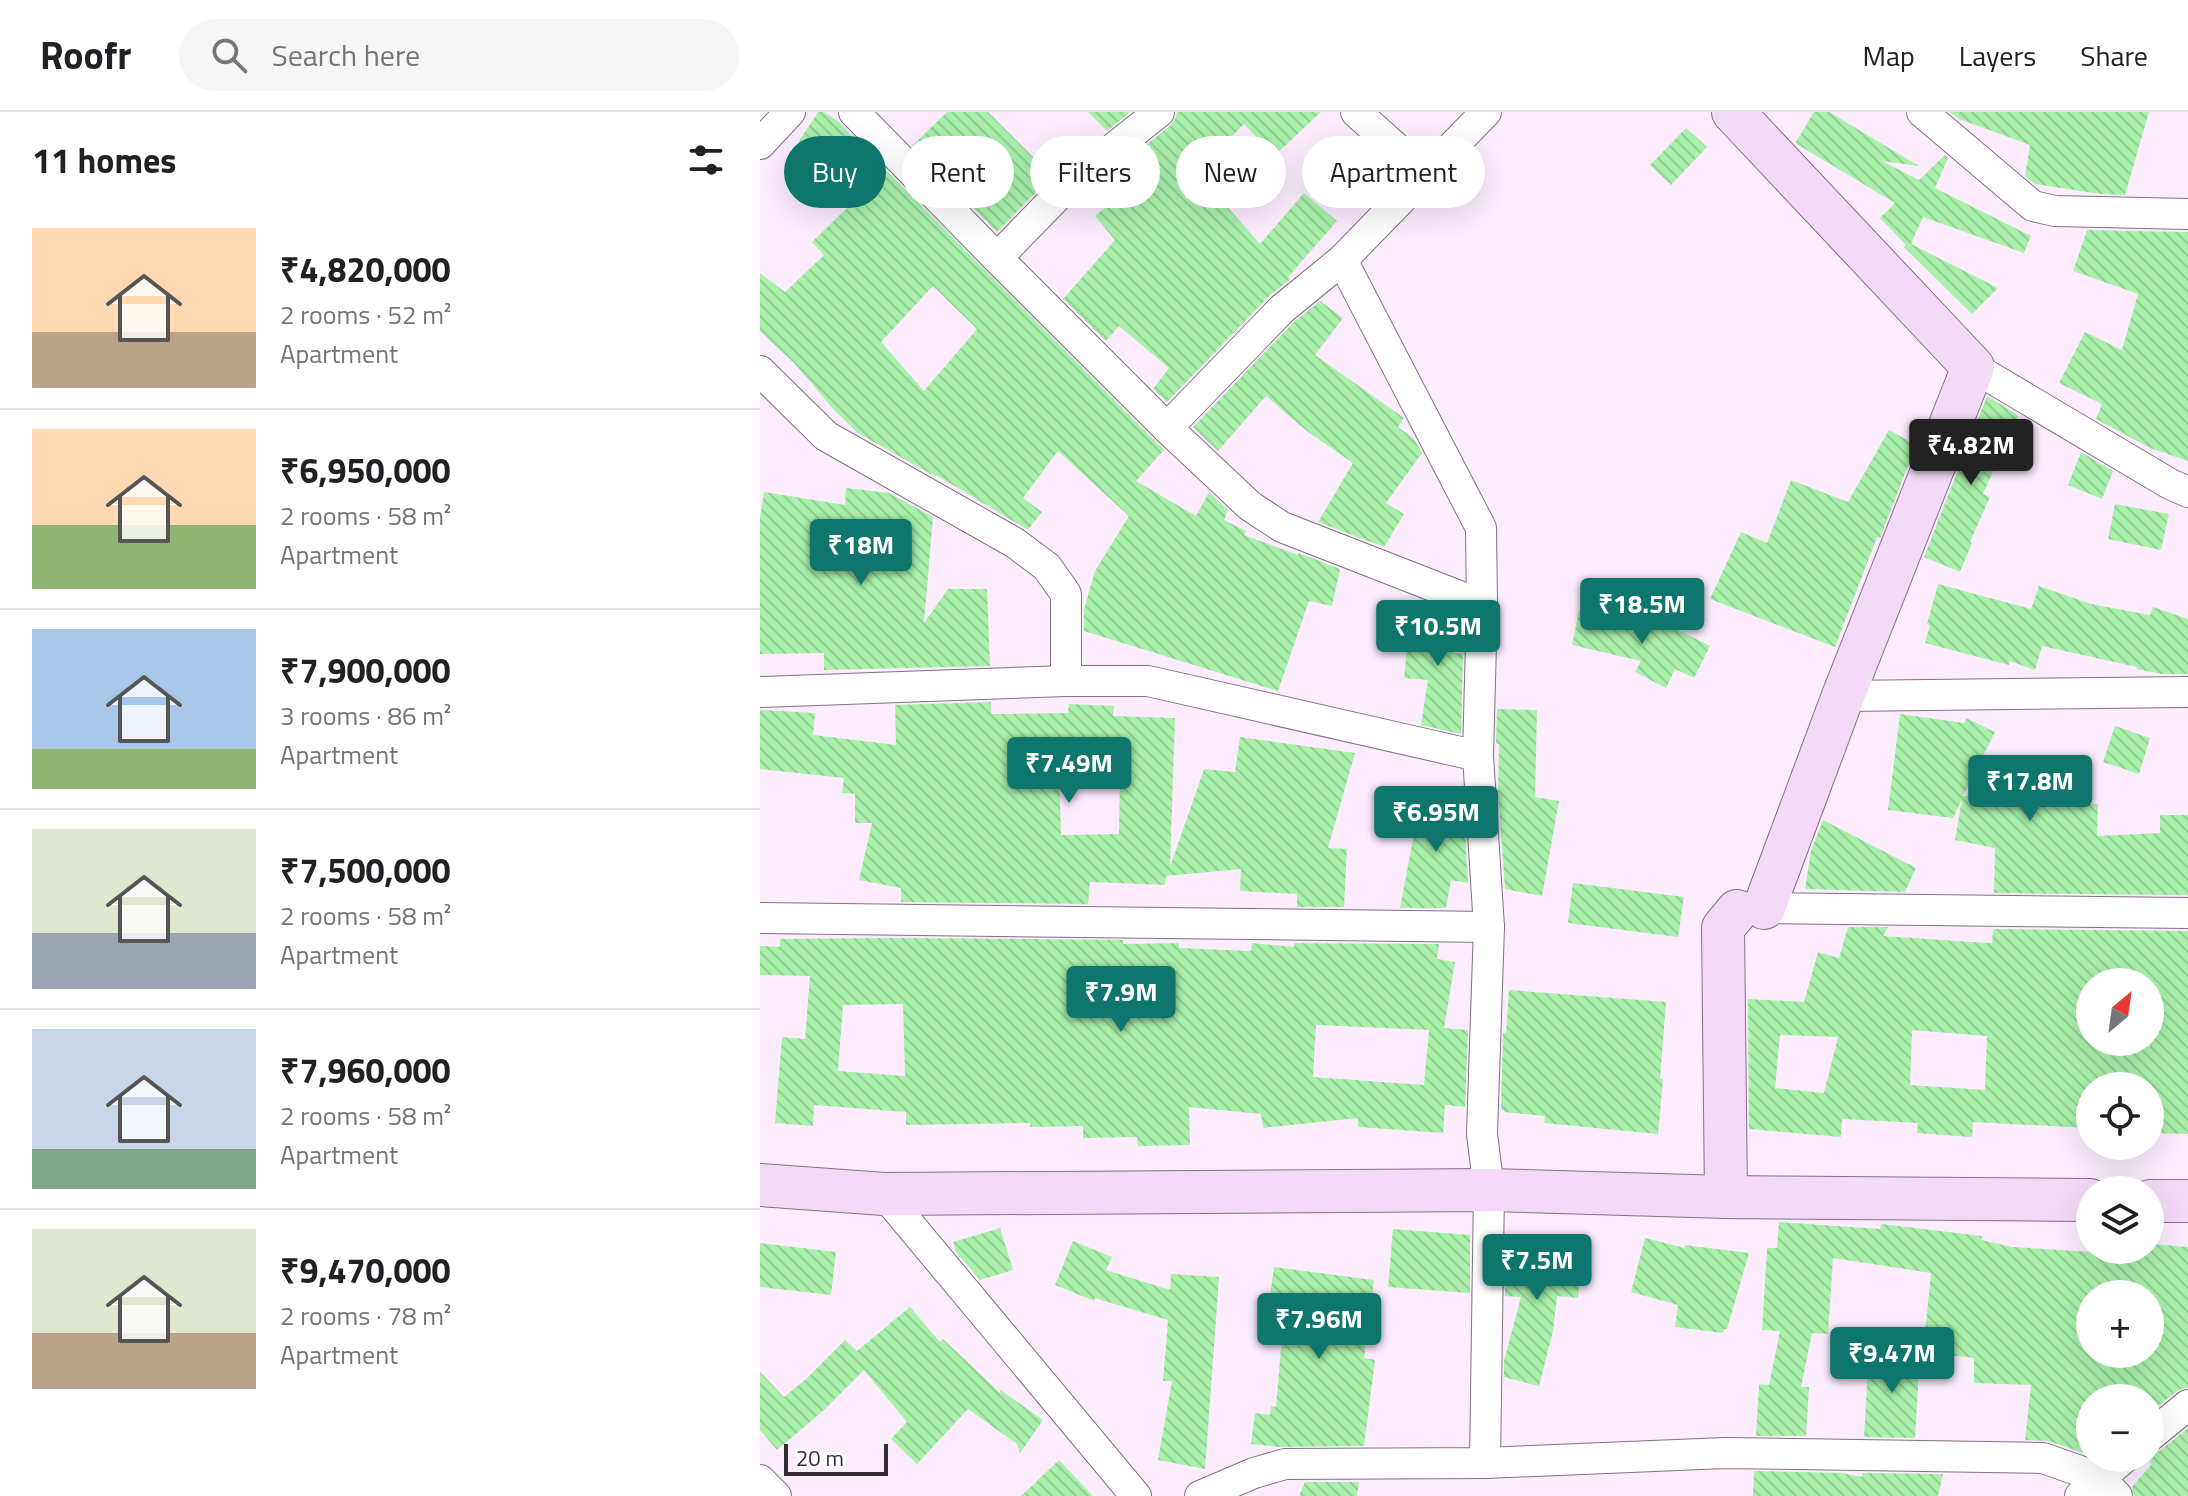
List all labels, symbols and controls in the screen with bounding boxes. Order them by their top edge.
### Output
search box [179,19,739,91]
text: Roofr [40,26,131,84]
text: Search here [271,32,420,78]
icon: search [207,33,251,77]
text: Map [1862,34,1915,77]
text: Layers [1959,34,2036,77]
text: Share [2080,34,2148,77]
text: 11 homes [32,134,176,186]
chip: Buy [784,136,886,208]
chip: Rent [902,136,1014,208]
chip: Filters [1030,136,1160,208]
chip: New [1176,136,1286,208]
chip: Apartment [1302,136,1485,208]
icon: filters [684,138,728,182]
text: ₹4,820,000 [280,243,451,295]
icon: home [96,260,192,356]
text: 2 rooms · 52 m² [280,295,451,334]
text: Apartment [280,334,398,373]
pin: ₹4.82M [1906,419,2036,487]
text: ₹4.82M [1927,425,2015,464]
text: ₹6,950,000 [280,444,451,496]
icon: home [96,461,192,557]
text: 2 rooms · 58 m² [280,496,451,535]
pin: ₹18M [814,519,908,587]
text: ₹18M [828,525,894,564]
text: Apartment [280,535,398,574]
pin: ₹18.5M [1577,578,1707,646]
text: ₹18.5M [1598,584,1686,623]
pin: ₹10.5M [1373,600,1503,668]
text: ₹10.5M [1394,606,1482,645]
text: ₹7,900,000 [280,644,451,696]
icon: home [96,661,192,757]
text: 3 rooms · 86 m² [280,696,451,735]
text: Apartment [280,735,398,774]
pin: ₹7.49M [1004,737,1134,805]
text: ₹7.49M [1025,743,1113,782]
pin: ₹17.8M [1965,755,2095,823]
text: ₹17.8M [1986,761,2074,800]
pin: ₹6.95M [1371,786,1501,854]
text: ₹6.95M [1392,792,1480,831]
text: ₹7,500,000 [280,844,451,896]
icon: home [96,861,192,957]
text: 2 rooms · 58 m² [280,896,451,935]
text: Apartment [280,935,398,974]
pin: ₹7.9M [1065,966,1177,1034]
north arrow [2076,968,2164,1056]
map controls [2076,968,2164,1472]
text: ₹7.9M [1085,972,1157,1011]
text: ₹7,960,000 [280,1044,451,1096]
icon: home [96,1061,192,1157]
button: locate [2076,1072,2164,1160]
text: 2 rooms · 58 m² [280,1096,451,1135]
text: Apartment [280,1135,398,1174]
button: layers [2076,1176,2164,1264]
pin: ₹7.5M [1481,1234,1593,1302]
text: ₹7.5M [1501,1240,1573,1279]
text: ₹9,470,000 [280,1244,451,1296]
icon: home [96,1261,192,1357]
button: + [2076,1280,2164,1368]
pin: ₹7.96M [1254,1293,1384,1361]
text: 2 rooms · 78 m² [280,1296,451,1335]
text: ₹7.96M [1275,1299,1363,1338]
pin: ₹9.47M [1827,1327,1957,1395]
text: ₹9.47M [1848,1333,1936,1372]
text: Apartment [280,1335,398,1374]
button: − [2076,1384,2164,1472]
scale bar [784,1440,888,1476]
text: 20 m [796,1441,844,1475]

